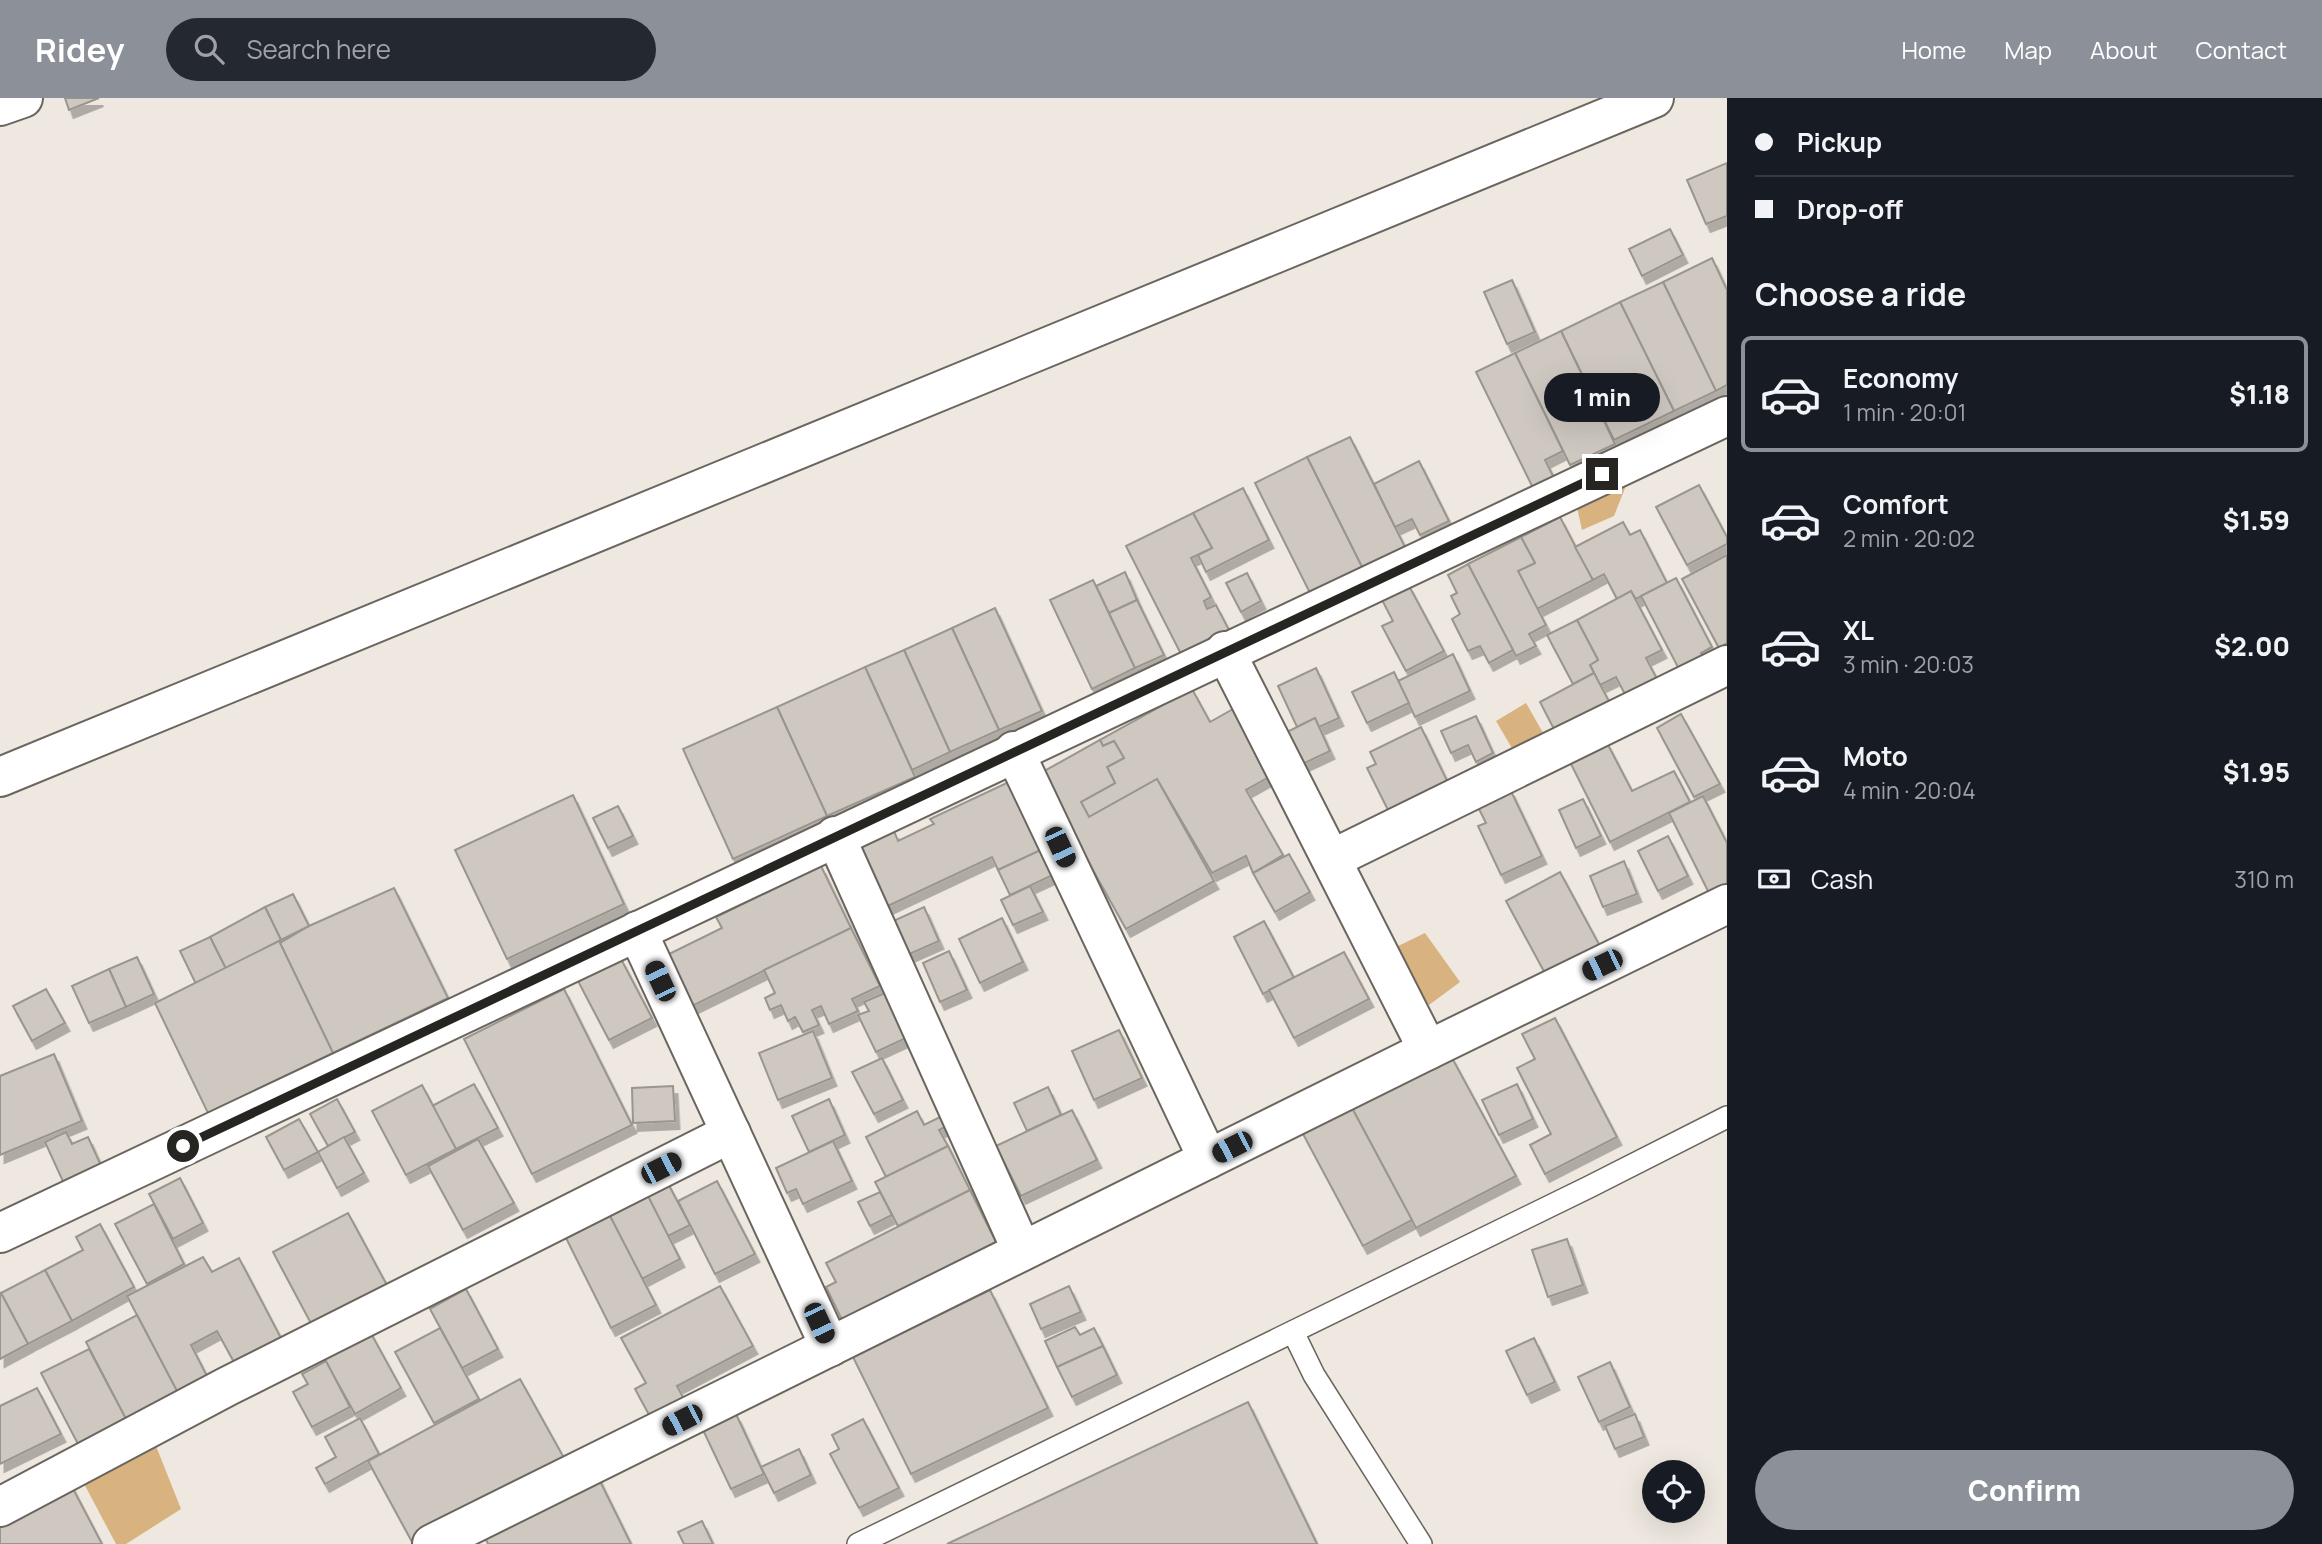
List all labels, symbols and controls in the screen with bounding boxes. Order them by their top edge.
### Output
search box [166,18,656,81]
text: Ridey [35,27,124,72]
icon: search [190,30,228,68]
text: Search here [246,31,391,67]
text: Home [1901,33,1966,66]
text: Map [2004,33,2052,66]
text: About [2090,33,2158,66]
text: Contact [2196,33,2287,66]
text: Pickup [1797,124,1882,160]
text: Drop-off [1797,191,1903,227]
text: Choose a ride [1755,272,1966,316]
text: Economy [1843,360,1958,396]
icon: car [1759,363,1822,426]
callout: 1 min [1544,372,1660,422]
text: $1.18 [2229,376,2290,412]
text: 1 min [1573,381,1631,413]
text: 1 min · 20:01 [1843,396,1967,428]
route end [1586,458,1618,490]
text: Comfort [1843,486,1949,522]
icon: car [1759,489,1822,552]
text: $1.59 [2223,502,2290,538]
text: 2 min · 20:02 [1843,522,1975,554]
text: XL [1843,612,1874,648]
icon: car [1759,615,1822,678]
text: $2.00 [2214,628,2290,664]
text: 3 min · 20:03 [1843,648,1974,680]
text: Moto [1843,738,1908,774]
icon: car [1759,741,1822,804]
text: $1.95 [2223,754,2290,790]
text: 4 min · 20:04 [1843,774,1976,806]
car [1042,824,1079,870]
icon: cash [1755,860,1793,898]
text: Cash [1811,861,1873,897]
text: 310 m [2234,863,2294,895]
car [1579,946,1626,984]
car [642,958,679,1004]
car [1209,1128,1256,1166]
route start [167,1130,199,1162]
car [638,1149,685,1187]
car [801,1300,838,1346]
car [659,1401,706,1439]
button: Confirm [1755,1450,2294,1530]
map controls [1642,1460,1705,1523]
button: locate [1642,1460,1705,1523]

